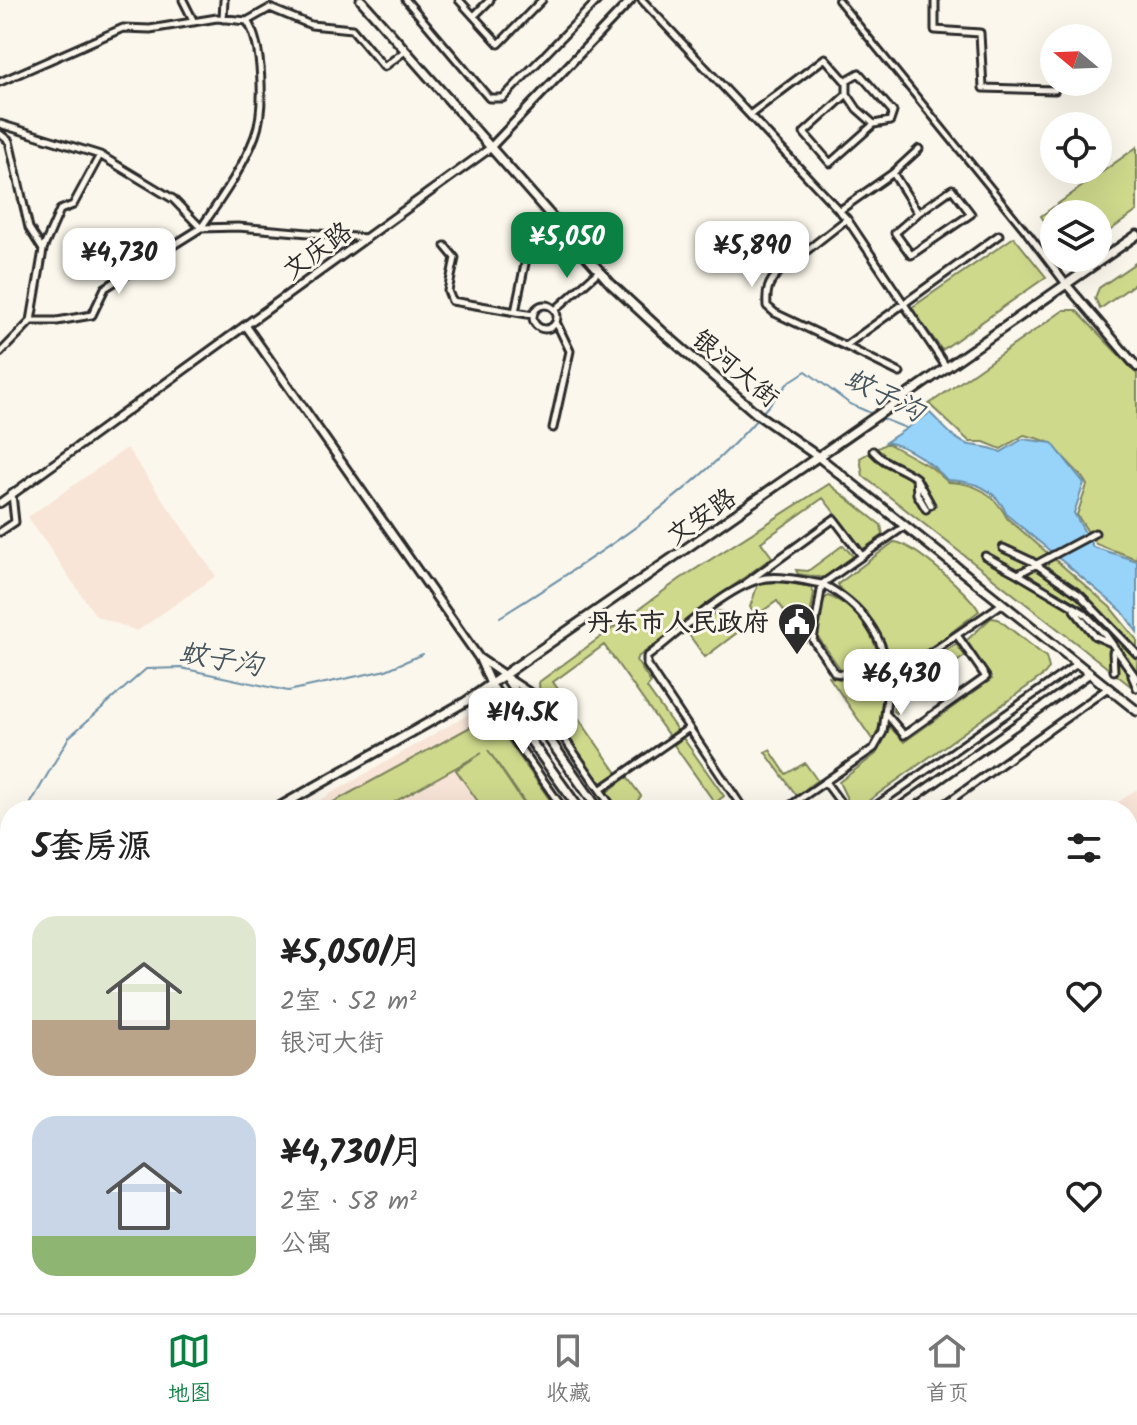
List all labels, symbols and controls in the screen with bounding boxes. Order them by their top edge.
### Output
north arrow [1040,24,1112,96]
map controls [1040,24,1112,272]
button: locate [1040,112,1112,184]
button: layers [1040,200,1112,272]
street label: 文庆路 [274,212,362,292]
pin: ¥5,050 [502,212,632,280]
text: ¥5,050 [529,217,605,259]
pin: ¥5,890 [687,221,817,289]
text: ¥5,890 [713,226,791,268]
pin: ¥4,730 [54,228,184,296]
text: ¥4,730 [81,233,157,275]
street label: 银河大街 [681,320,788,419]
water label: 蚊子沟 [836,357,933,436]
street label: 文安路 [658,478,746,557]
public building icon: 丹东市人民政府 [776,601,818,656]
place label: 丹东市人民政府 [587,603,769,645]
water label: 蚊子沟 [175,631,268,690]
pin: ¥6,430 [836,649,966,717]
text: ¥6,430 [862,654,940,696]
pin: ¥14.5K [458,688,588,756]
text: ¥14.5K [487,693,559,735]
text: 5套房源 [32,821,151,875]
icon: filters [1062,826,1106,870]
text: ¥5,050/月 [280,927,423,981]
icon: home [96,948,192,1044]
icon: heart [1062,974,1106,1018]
text: 2室 · 52 m² [280,981,416,1023]
text: 银河大街 [280,1023,384,1065]
text: ¥4,730/月 [280,1127,424,1181]
icon: home [96,1148,192,1244]
icon: heart [1062,1174,1106,1218]
text: 2室 · 58 m² [280,1181,417,1223]
text: 公寓 [280,1223,332,1265]
tab: 地图 [167,1329,212,1412]
tab: 收藏 [546,1329,591,1412]
tab: 首页 [925,1329,970,1412]

